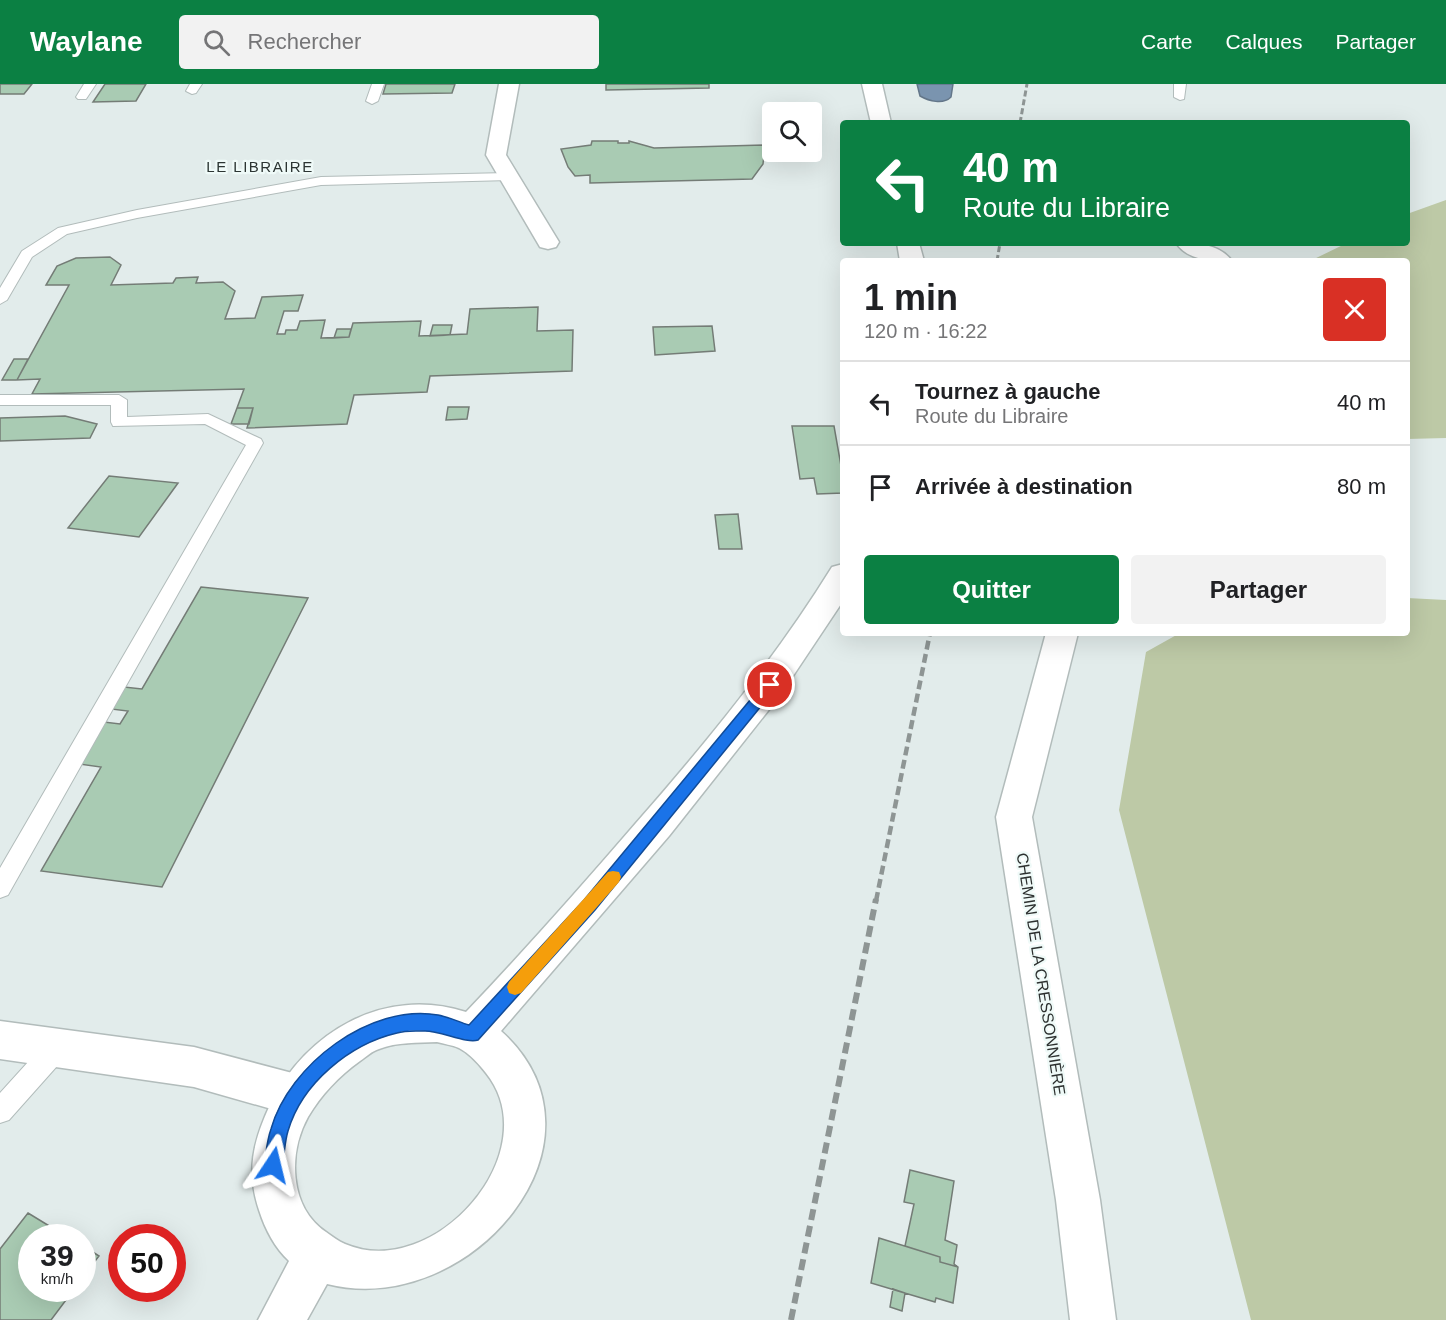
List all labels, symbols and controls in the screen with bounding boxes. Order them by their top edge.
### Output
search box [179,15,599,69]
text: Waylane [30,26,143,57]
icon: search [200,26,233,59]
text: Rechercher [248,29,361,54]
text: Carte [1141,30,1192,53]
text: Calques [1225,30,1302,53]
text: Partager [1335,30,1416,53]
map controls [762,102,822,162]
button: search [762,102,822,162]
icon: left [864,144,942,222]
text: 40 m [963,144,1059,191]
district label: LE LIBRAIRE [206,158,314,175]
text: Route du Libraire [963,193,1170,223]
text: 1 min [864,277,958,318]
button: close [1323,278,1386,341]
text: 120 m · 16:22 [864,320,987,342]
text: Tournez à gauche [915,379,1100,404]
icon: left [864,387,897,420]
text: 40 m [1337,390,1386,415]
text: Route du Libraire [915,405,1068,427]
icon: arrive [864,471,897,504]
text: Arrivée à destination [915,474,1133,499]
text: 80 m [1337,474,1386,499]
button: Quitter [864,555,1119,624]
button: Partager [1131,555,1386,624]
pin [744,659,795,710]
icon: arrive [753,668,786,701]
street label: CHEMIN DE LA CRESSONNIÈRE [1013,851,1070,1097]
position arrow [241,1133,305,1197]
speed limit sign: 50 [108,1224,186,1302]
text: 39 [40,1239,74,1272]
text: km/h [41,1270,73,1287]

